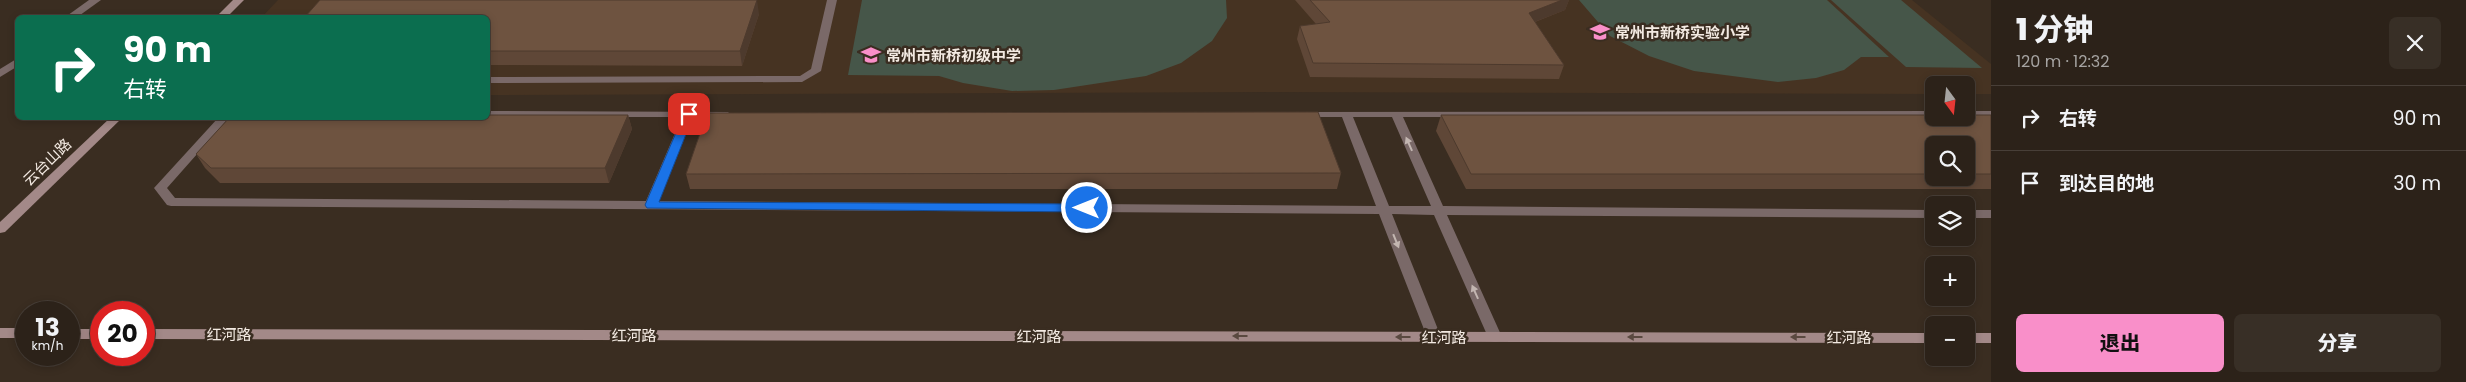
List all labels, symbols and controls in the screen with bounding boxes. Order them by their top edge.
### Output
text: 1 分钟 [2016,8,2093,51]
button: close [2389,17,2441,69]
school or university icon: 常州市新桥实验小学 [1589,21,1611,43]
place label: 常州市新桥实验小学 [1615,22,1750,43]
text: 90 m [123,25,212,74]
icon: right [40,35,105,100]
school or university icon: 常州市新桥初级中学 [860,44,882,66]
place label: 常州市新桥初级中学 [886,45,1021,66]
text: 120 m · 12:32 [2016,50,2109,73]
text: 右转 [123,74,167,105]
north arrow [1925,76,1975,126]
map controls [1925,76,1975,366]
pin [668,93,710,135]
icon: arrive [675,100,703,128]
icon: right [2016,104,2044,132]
text: 右转 [2059,105,2097,132]
text: 90 m [2392,105,2441,132]
street label: 云台山路 [18,134,76,190]
button: search [1925,136,1975,186]
one-way arrow [1404,137,1412,151]
icon: arrive [2016,169,2044,197]
text: 到达目的地 [2059,170,2154,197]
text: 30 m [2393,170,2441,197]
position arrow [1060,181,1112,233]
button: layers [1925,196,1975,246]
one-way arrow [1392,234,1400,248]
button: + [1925,256,1975,306]
one-way arrow [1471,285,1479,299]
speed limit sign: 20 [90,301,155,366]
text: 13 [35,310,60,345]
button: 退出 [2016,314,2224,372]
button: 分享 [2234,314,2441,372]
button: − [1925,316,1975,366]
street label: 红河路 [206,324,252,345]
street label: 红河路 [611,325,657,346]
street label: 红河路 [1016,326,1062,347]
street label: 红河路 [1421,327,1467,348]
street label: 红河路 [1826,327,1872,348]
one-way arrow [1232,332,1248,340]
one-way arrow [1394,332,1410,340]
one-way arrow [1627,333,1643,341]
one-way arrow [1789,333,1805,341]
text: km/h [32,337,63,354]

